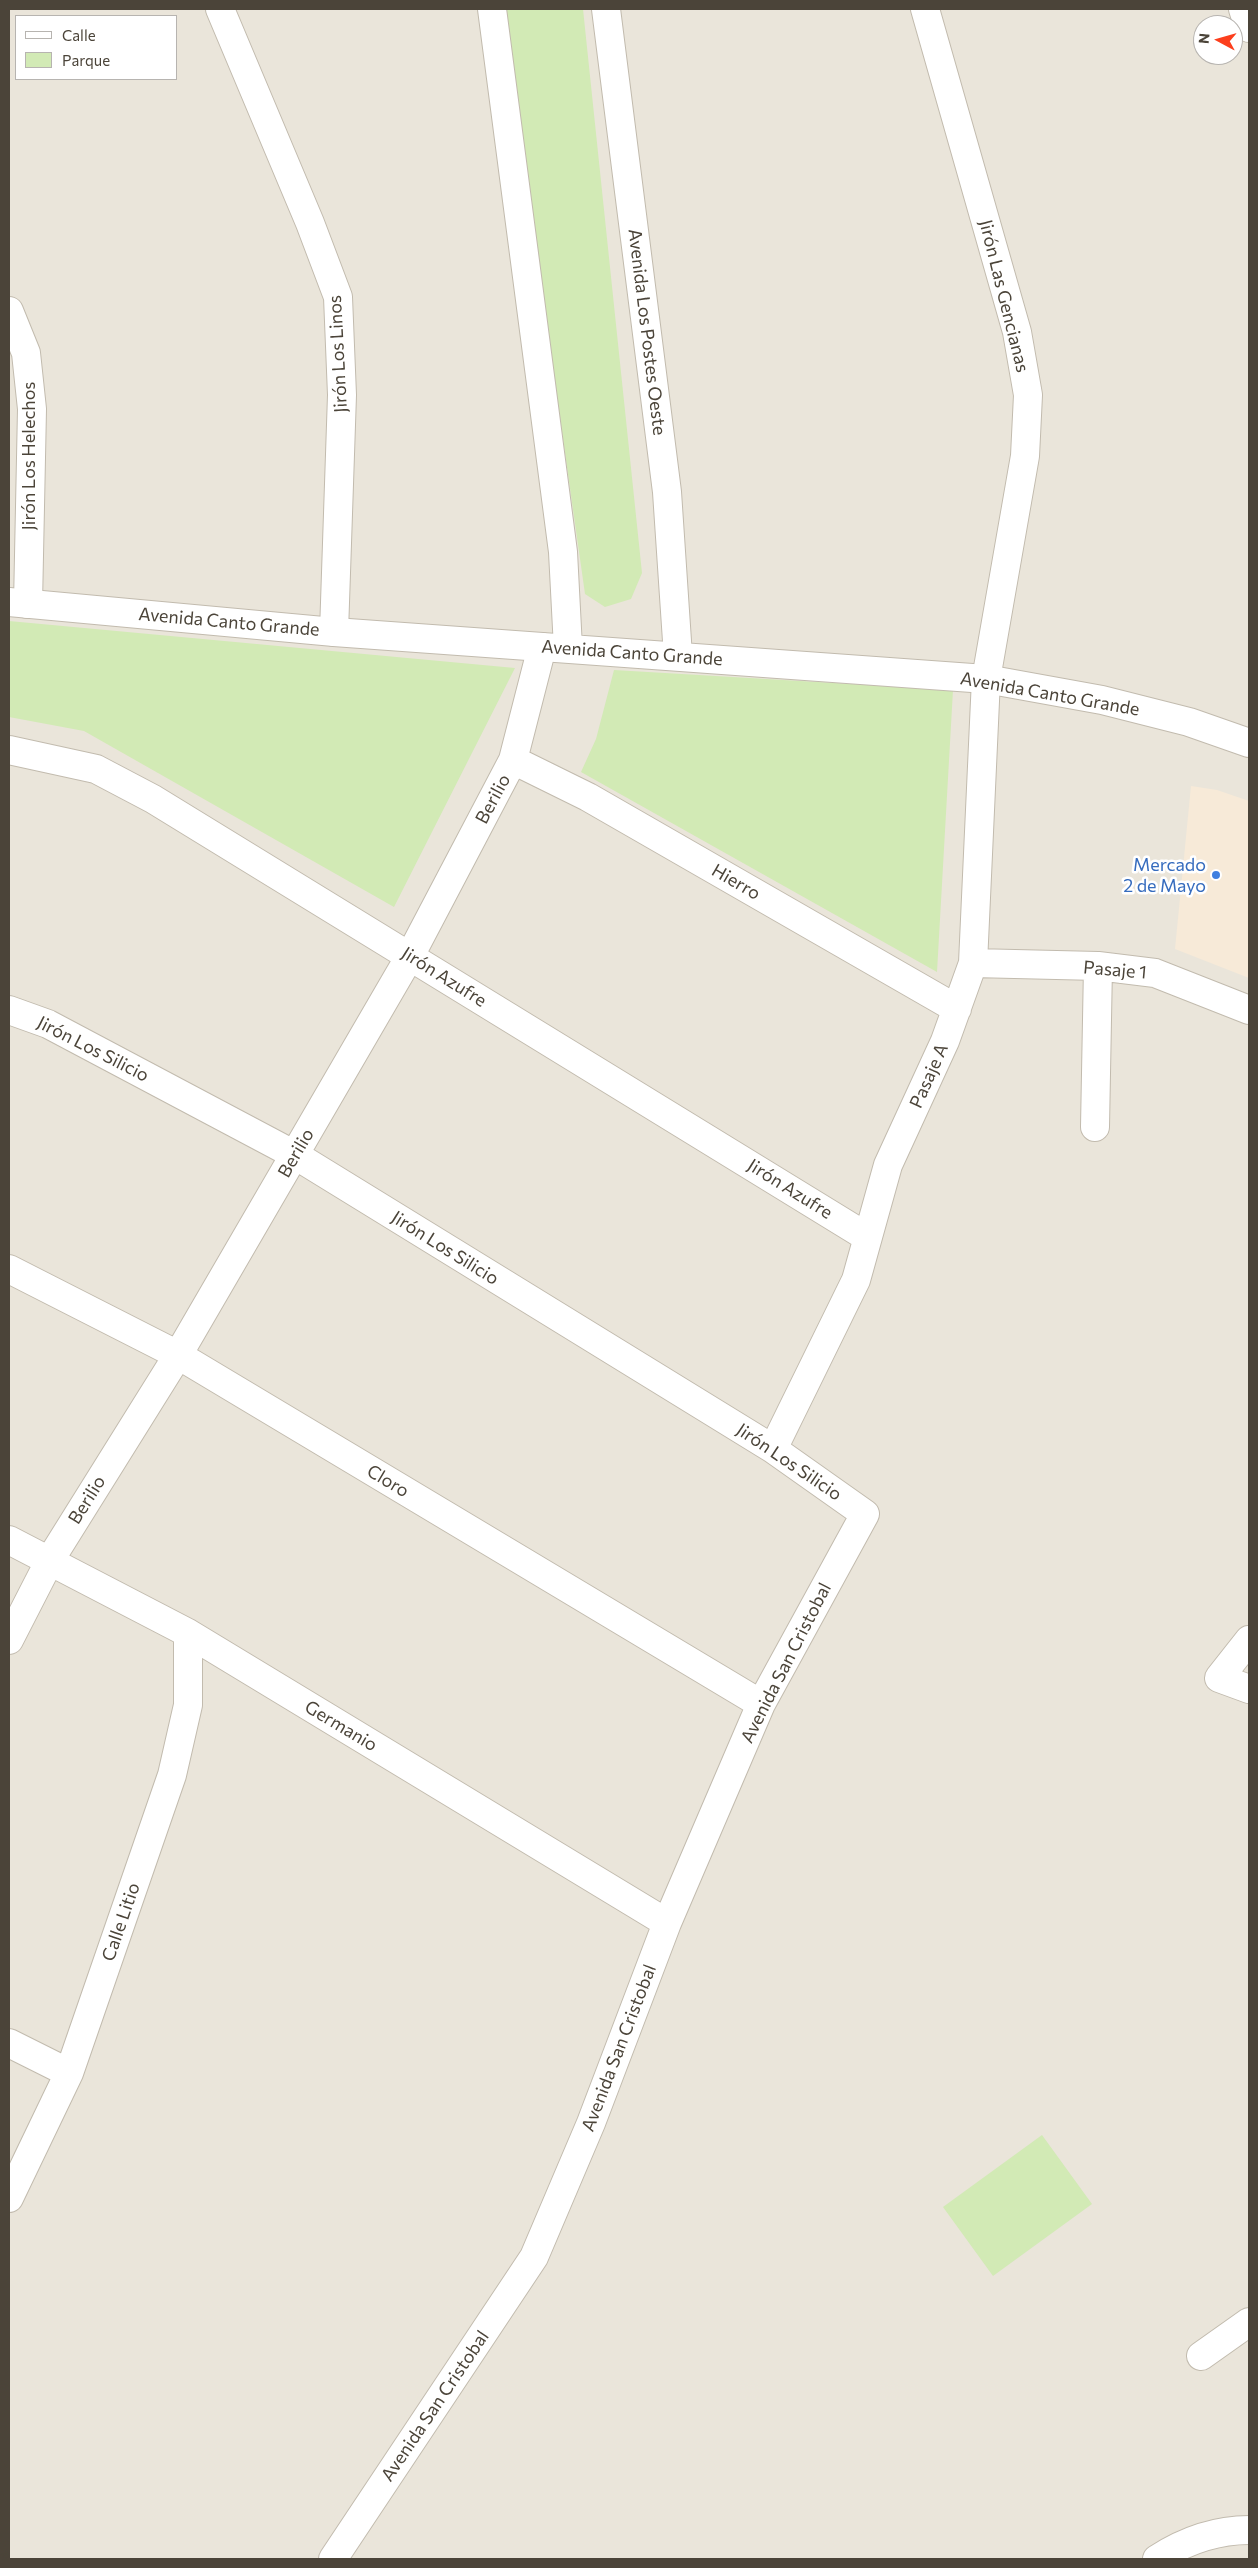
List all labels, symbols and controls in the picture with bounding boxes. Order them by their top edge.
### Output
legend [15,15,178,80]
north arrow [1193,15,1243,65]
text: Calle [62,26,96,44]
text: N [1195,32,1213,45]
text: Parque [62,51,110,69]
street label: Jirón Las Gencianas [975,217,1033,375]
street label: Avenida Los Postes Oeste [624,227,670,437]
street label: Jirón Los Linos [324,295,352,413]
street label: Jirón Los Helechos [18,382,40,530]
street label: Avenida Canto Grande [138,603,320,641]
street label: Avenida Canto Grande [541,636,723,670]
street label: Avenida Canto Grande [959,668,1141,720]
street label: Berilio [471,771,515,827]
place label: Mercado 2 de Mayo [1123,854,1206,896]
street label: Hierro [708,860,764,904]
marker: Mercado 2 de Mayo [1210,869,1222,881]
street label: Jirón Azufre [398,942,490,1012]
street label: Pasaje 1 [1082,956,1148,984]
street label: Jirón Los Silicio [34,1012,152,1086]
street label: Pasaje A [905,1040,953,1112]
street label: Berilio [273,1125,319,1181]
street label: Jirón Azufre [744,1154,836,1224]
street label: Jirón Los Silicio [387,1206,503,1290]
street label: Jirón Los Silicio [732,1419,846,1505]
street label: Cloro [363,1460,413,1502]
street label: Berilio [64,1472,110,1528]
street label: Avenida San Cristobal [736,1579,836,1747]
street label: Germanio [301,1696,381,1756]
street label: Calle Litio [98,1880,144,1964]
street label: Avenida San Cristobal [577,1962,661,2134]
street label: Avenida San Cristobal [377,2327,493,2485]

